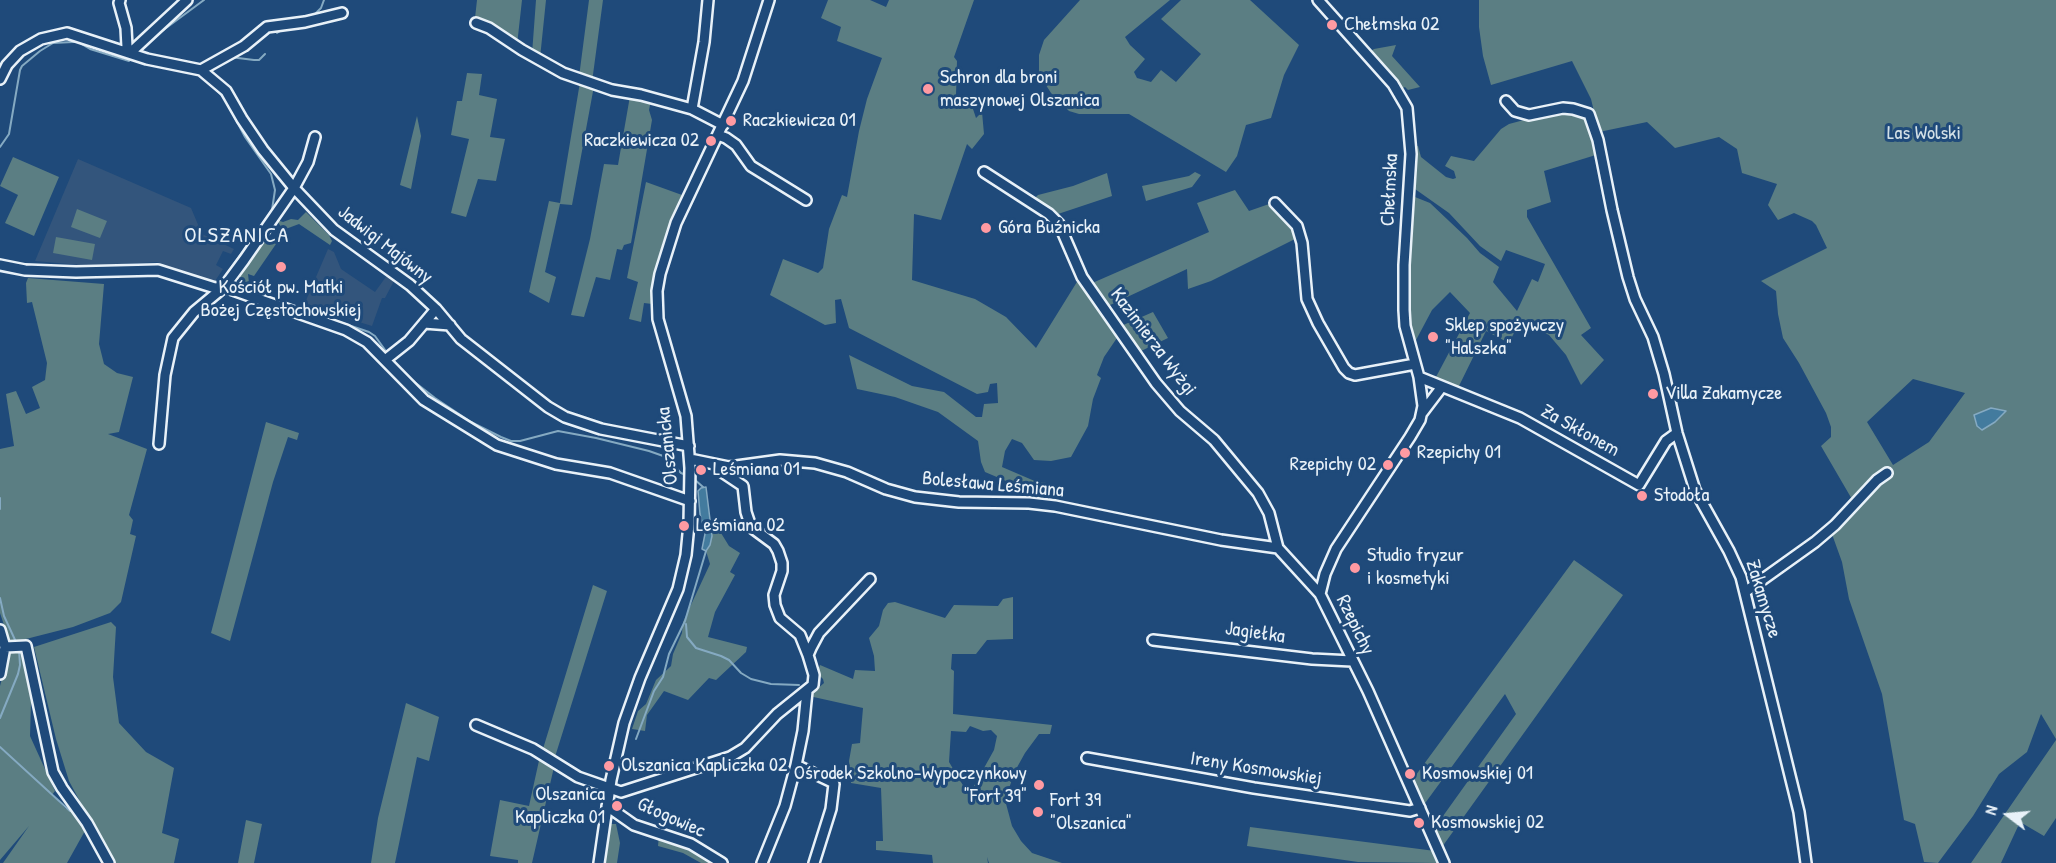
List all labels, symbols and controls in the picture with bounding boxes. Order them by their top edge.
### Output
place label: Chełmska 02 [1344,13,1439,37]
marker: Chełmska 02 [1325,18,1339,32]
place label: Schron dla broni maszynowej Olszanica [940,66,1099,113]
marker: Schron dla broni maszynowej Olszanica [921,82,935,96]
place label: Raczkiewicza 01 [743,109,856,133]
marker: Raczkiewicza 01 [724,114,738,128]
park label: Las Wolski [1887,122,1961,146]
place label: Raczkiewicza 02 [584,129,699,153]
marker: Raczkiewicza 02 [704,134,718,148]
street label: Chełmska [1376,153,1404,227]
street label: Jadwigi Majówny [333,200,437,290]
place label: Góra Buźnicka [998,216,1100,240]
marker: Góra Buźnicka [979,221,993,235]
district label: OLSZANICA [184,223,290,249]
marker: Kościół pw. Matki Bożej Częstochowskiej [274,260,288,274]
place label: Kościół pw. Matki Bożej Częstochowskiej [201,276,361,323]
street label: Kazimierza Wyżgi [1105,283,1201,401]
place label: Sklep spożywczy "Halszka" [1445,314,1564,361]
marker: Sklep spożywczy "Halszka" [1426,330,1440,344]
place label: Villa Zakamycze [1665,382,1782,406]
marker: Villa Zakamycze [1646,387,1660,401]
street label: Za Skłonem [1536,400,1624,462]
street label: Olszanicka [652,406,684,486]
place label: Rzepichy 01 [1417,441,1501,465]
marker: Rzepichy 01 [1398,446,1412,460]
place label: Rzepichy 02 [1290,453,1376,477]
place label: Leśmiana 01 [713,458,800,482]
marker: Rzepichy 02 [1381,458,1395,472]
marker: Leśmiana 01 [694,463,708,477]
street label: Bolesława Leśmiana [921,467,1065,503]
place label: Stodoła [1654,484,1709,508]
marker: Stodoła [1635,489,1649,503]
place label: Leśmiana 02 [696,514,785,538]
marker: Leśmiana 02 [677,519,691,533]
place label: Studio fryzur i kosmetyki [1367,544,1464,591]
street label: Zakamycze [1740,557,1786,641]
marker: Studio fryzur i kosmetyki [1348,561,1362,575]
street label: Rzepichy [1330,591,1380,659]
street label: Jagiełka [1223,617,1287,649]
street label: Ireny Kosmowskiej [1189,747,1323,791]
place label: Olszanica Kapliczka 02 [621,754,787,778]
marker: Olszanica Kapliczka 02 [602,759,616,773]
place label: Ośrodek Szkolno-Wypoczynkowy "Fort 39" [794,762,1027,809]
place label: Kosmowskiej 01 [1422,762,1533,786]
marker: Kosmowskiej 01 [1403,767,1417,781]
marker: Ośrodek Szkolno-Wypoczynkowy "Fort 39" [1032,778,1046,792]
place label: Olszanica Kapliczka 01 [515,783,605,830]
north arrow [1978,785,2038,845]
place label: Fort 39 "Olszanica" [1050,789,1132,836]
street label: Głogowiec [633,792,709,844]
marker: Olszanica Kapliczka 01 [610,799,624,813]
text: N [1979,803,2002,817]
marker: Fort 39 "Olszanica" [1031,805,1045,819]
place label: Kosmowskiej 02 [1431,811,1544,835]
marker: Kosmowskiej 02 [1412,816,1426,830]

